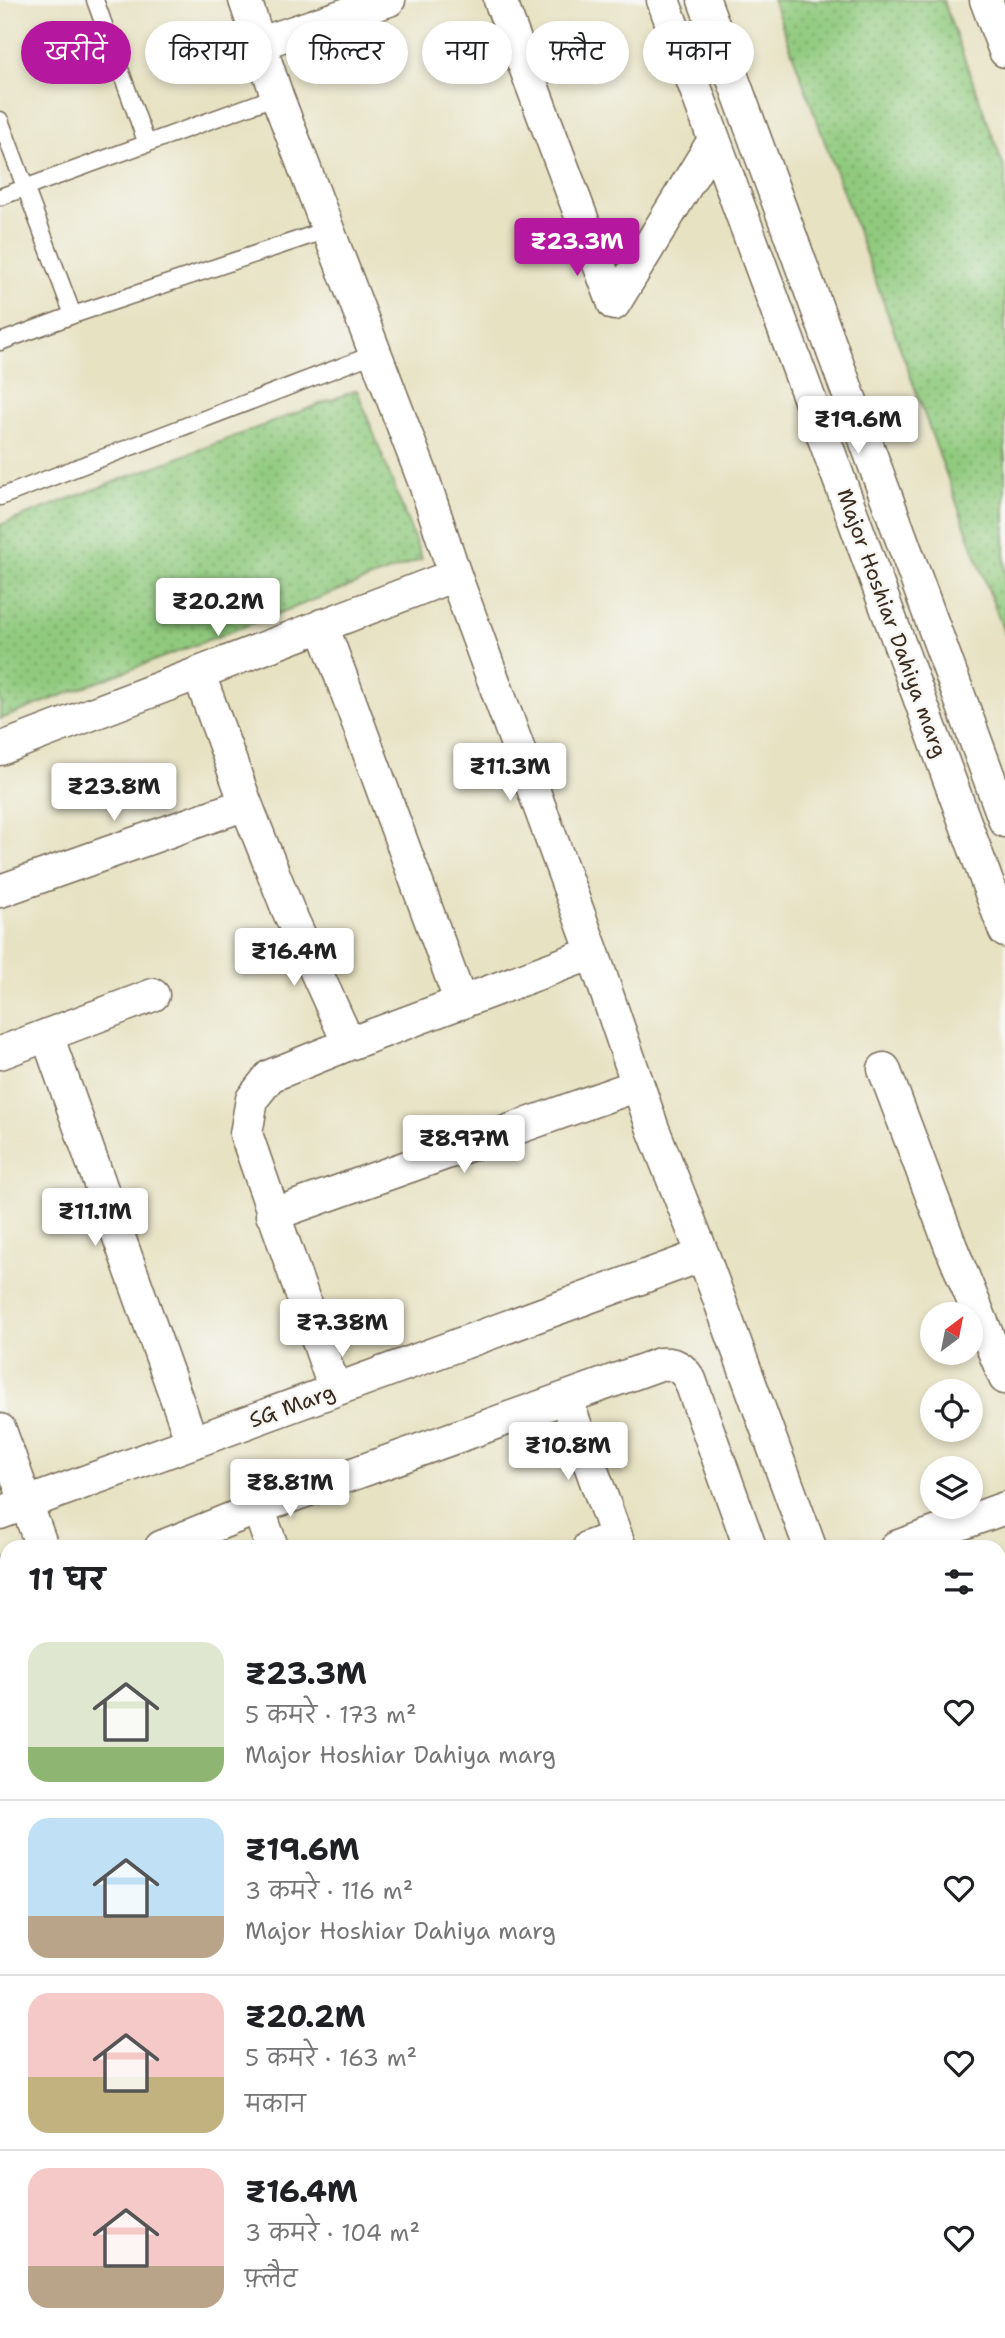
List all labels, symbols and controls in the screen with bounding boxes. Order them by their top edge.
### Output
chip: खरीदें [21,21,131,84]
chip: किराया [145,21,272,84]
chip: फ़िल्टर [286,21,408,84]
chip: नया [422,21,512,84]
chip: फ़्लैट [526,21,629,84]
chip: मकान [643,21,754,84]
pin: ₹23.3M [520,218,634,278]
text: ₹23.3M [530,226,624,256]
pin: ₹19.6M [801,396,915,456]
text: ₹19.6M [814,404,902,434]
street label: Major Hoshiar Dahiya marg [830,485,954,761]
pin: ₹20.2M [161,578,275,638]
text: ₹20.2M [172,586,264,616]
pin: ₹11.3M [453,744,567,803]
text: ₹11.3M [469,751,551,781]
pin: ₹23.8M [57,764,171,823]
text: ₹23.8M [67,771,161,801]
pin: ₹16.4M [237,928,351,988]
text: ₹16.4M [251,936,337,966]
pin: ₹8.97M [407,1116,521,1175]
text: ₹8.97M [419,1123,509,1153]
pin: ₹11.1M [38,1188,152,1248]
text: ₹11.1M [58,1196,132,1226]
pin: ₹7.38M [285,1300,399,1359]
north arrow [920,1302,984,1365]
map controls [920,1302,983,1519]
text: ₹7.38M [296,1307,388,1337]
street label: SG Marg [245,1378,339,1434]
button: locate [920,1379,983,1442]
pin: ₹10.8M [511,1422,625,1482]
text: ₹10.8M [525,1430,611,1460]
button: layers [920,1456,983,1519]
pin: ₹8.81M [233,1460,347,1519]
text: ₹8.81M [246,1467,334,1497]
text: 11 घर [28,1559,105,1600]
icon: filters [940,1563,978,1601]
text: ₹23.3M [245,1653,367,1694]
icon: home [84,1670,168,1754]
icon: heart [940,1693,978,1731]
text: 5 कमरे · 173 m² [245,1700,416,1730]
text: Major Hoshiar Dahiya marg [245,1740,556,1770]
text: ₹19.6M [245,1829,360,1870]
icon: home [84,1846,168,1930]
icon: heart [940,1869,978,1907]
text: 3 कमरे · 116 m² [245,1876,413,1906]
text: Major Hoshiar Dahiya marg [245,1916,556,1946]
text: ₹20.2M [245,1996,366,2037]
icon: home [84,2021,168,2105]
text: 5 कमरे · 163 m² [245,2043,417,2073]
icon: heart [940,2044,978,2082]
text: मकान [245,2089,306,2119]
text: ₹16.4M [245,2171,358,2212]
icon: home [84,2196,168,2280]
text: 3 कमरे · 104 m² [245,2218,420,2248]
icon: heart [940,2219,978,2257]
text: फ़्लैट [245,2264,297,2294]

